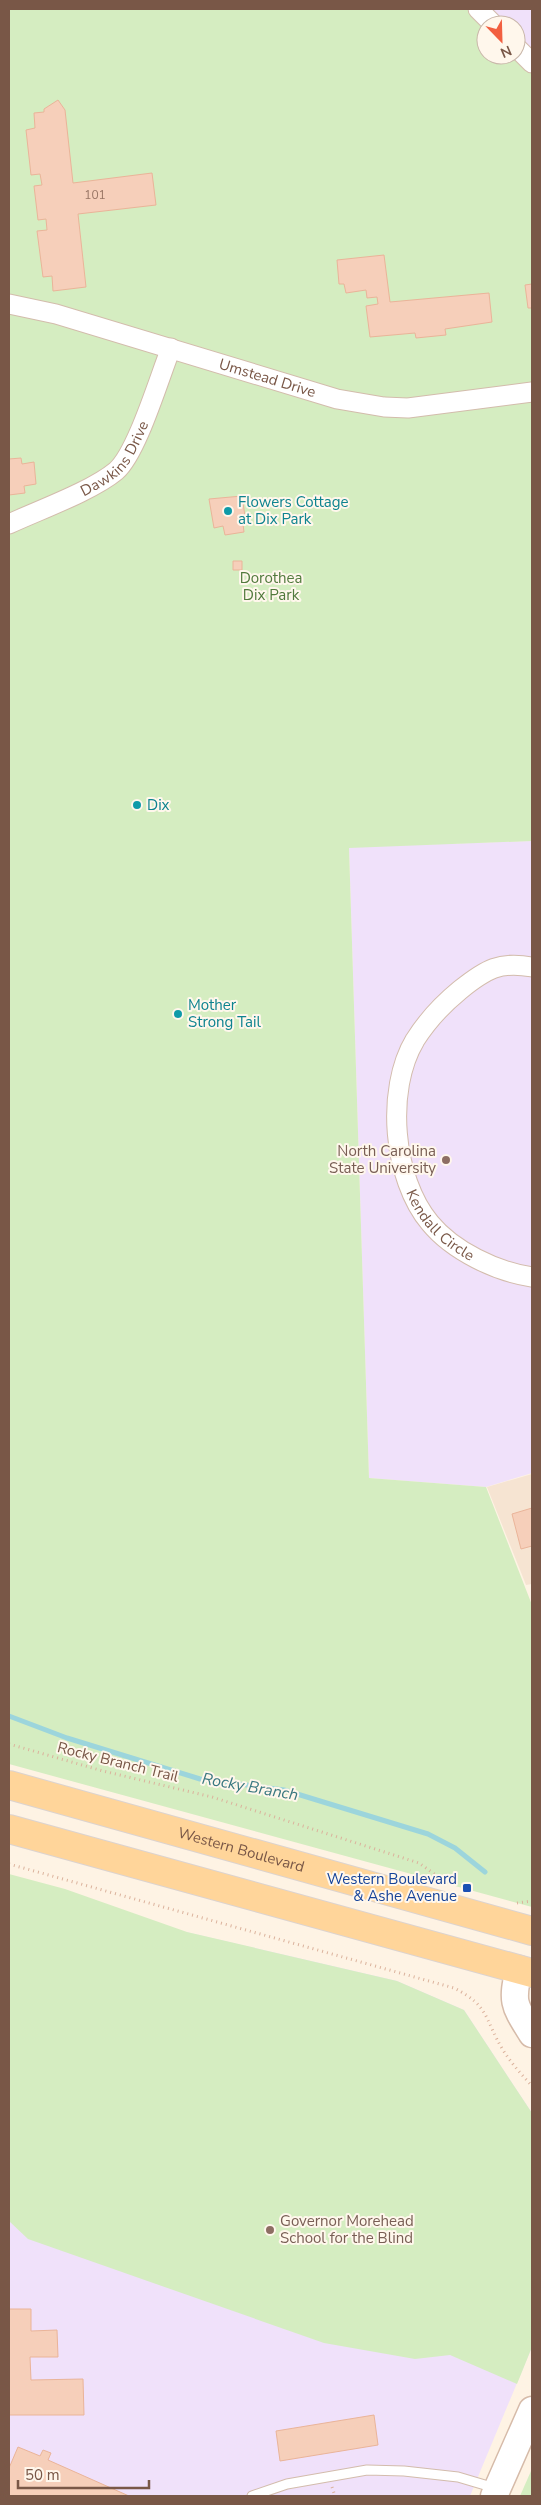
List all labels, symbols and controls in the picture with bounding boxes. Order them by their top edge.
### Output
north arrow [476,15,526,65]
text: N [497,41,514,62]
house number: 101 [84,187,106,203]
street label: Umstead Drive [217,354,318,402]
street label: Dawkins Drive [77,418,153,501]
place label: Flowers Cottage at Dix Park [238,492,349,529]
marker: Flowers Cottage at Dix Park [222,505,234,517]
park label: Dorothea Dix Park [240,568,302,605]
place label: Dix [147,795,170,815]
marker: Dix [131,799,143,811]
place label: Mother Strong Tail [188,995,262,1032]
marker: Mother Strong Tail [172,1008,184,1020]
place label: North Carolina State University [329,1141,436,1178]
marker: North Carolina State University [440,1154,452,1166]
street label: Kendall Circle [401,1186,478,1265]
street label: Rocky Branch Trail [55,1737,181,1787]
water label: Rocky Branch [200,1768,300,1806]
street label: Western Boulevard [176,1823,307,1877]
place label: Western Boulevard & Ashe Avenue [327,1869,457,1906]
marker: Western Boulevard & Ashe Avenue [461,1882,473,1894]
place label: Governor Morehead School for the Blind [280,2211,414,2248]
marker: Governor Morehead School for the Blind [264,2224,276,2236]
scale bar [18,2458,149,2490]
text: 50 m [25,2465,60,2485]

